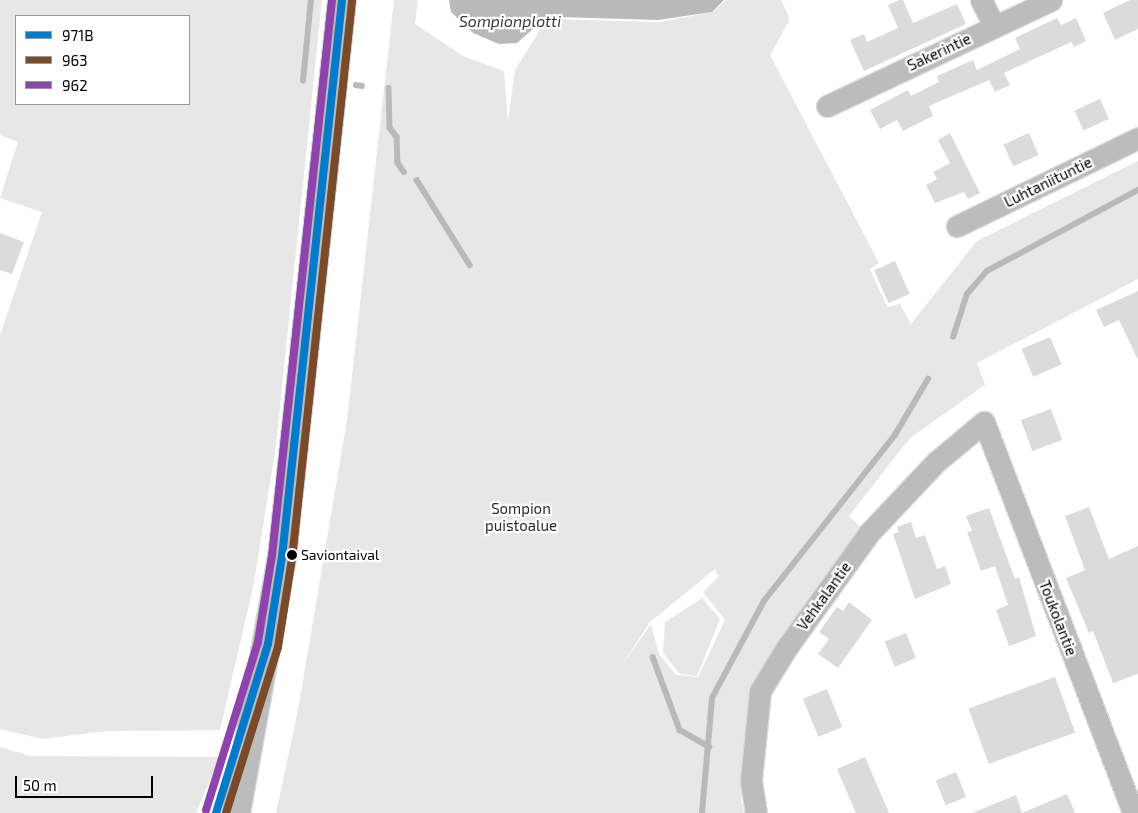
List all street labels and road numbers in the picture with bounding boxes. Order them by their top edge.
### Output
street label: Sakerintie [904,29,974,75]
street label: Luhtaniituntie [1001,153,1095,211]
street label: Vehkalantie [793,558,855,634]
street label: Toukolantie [1035,578,1081,658]

